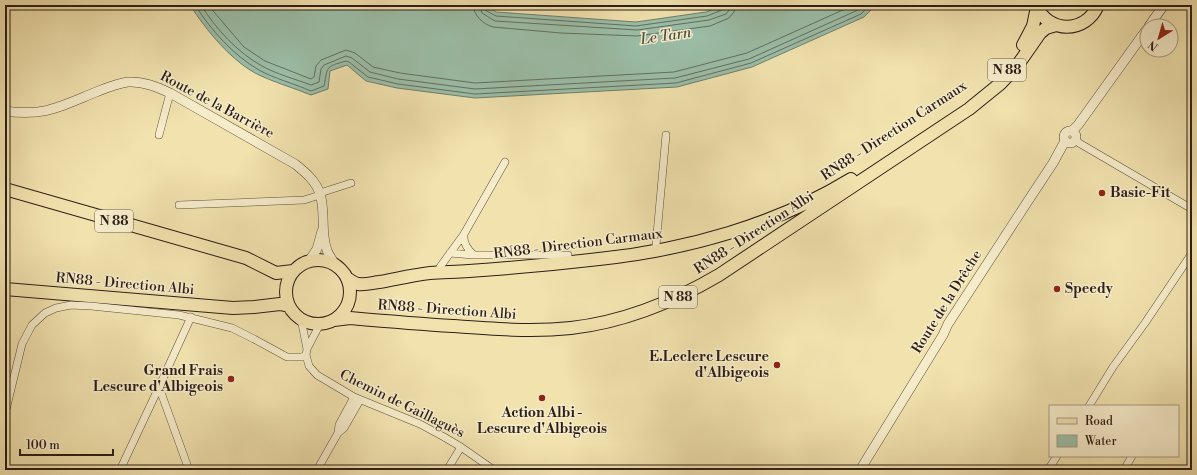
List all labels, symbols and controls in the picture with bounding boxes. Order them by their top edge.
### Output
north arrow [1139,18,1179,58]
water label: Le Tarn [638,23,693,49]
text: N [1146,37,1161,53]
road number: N 88 [988,59,1026,81]
street label: Route de la Barrière [157,67,277,143]
street label: RN88 - Direction Carmaux [818,77,971,185]
place label: Basic-Fit [1110,184,1171,202]
street label: RN88 - Direction Albi [691,187,818,278]
marker: Basic-Fit [1097,188,1107,198]
road number: N 88 [95,210,133,232]
street label: RN88 - Direction Carmaux [492,225,664,263]
street label: Route de la Drêche [908,247,986,357]
street label: RN88 - Direction Albi [55,269,195,299]
place label: Speedy [1065,280,1114,298]
marker: Speedy [1052,284,1062,294]
road number: N 88 [659,286,697,308]
street label: RN88 - Direction Albi [377,296,517,324]
place label: E.Leclerc Lescure d'Albigeois [649,348,769,382]
marker: E.Leclerc Lescure d'Albigeois [772,360,782,370]
place label: Grand Frais Lescure d'Albigeois [93,362,223,396]
street label: Chemin de Gaillaguès [337,366,467,442]
marker: Grand Frais Lescure d'Albigeois [226,374,236,384]
marker: Action Albi - Lescure d'Albigeois [537,393,547,403]
place label: Action Albi - Lescure d'Albigeois [477,404,607,438]
legend [1049,405,1179,457]
text: Road [1085,414,1113,429]
scale bar [20,431,113,457]
text: Water [1084,434,1117,449]
text: 100 m [26,438,60,453]

